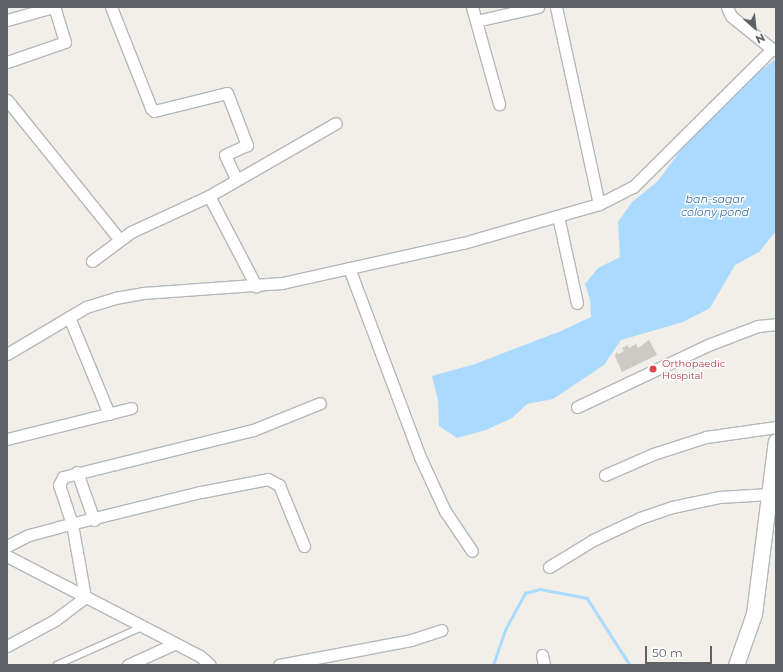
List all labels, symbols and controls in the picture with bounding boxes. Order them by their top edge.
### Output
north arrow [735,8,775,48]
text: N [753,30,768,47]
water label: ban-sagar colony pond [681,193,749,219]
place label: Orthopaedic Hospital [662,357,725,380]
marker: Orthopaedic Hospital [647,363,659,375]
scale bar [647,638,714,664]
text: 50 m [652,645,683,660]

